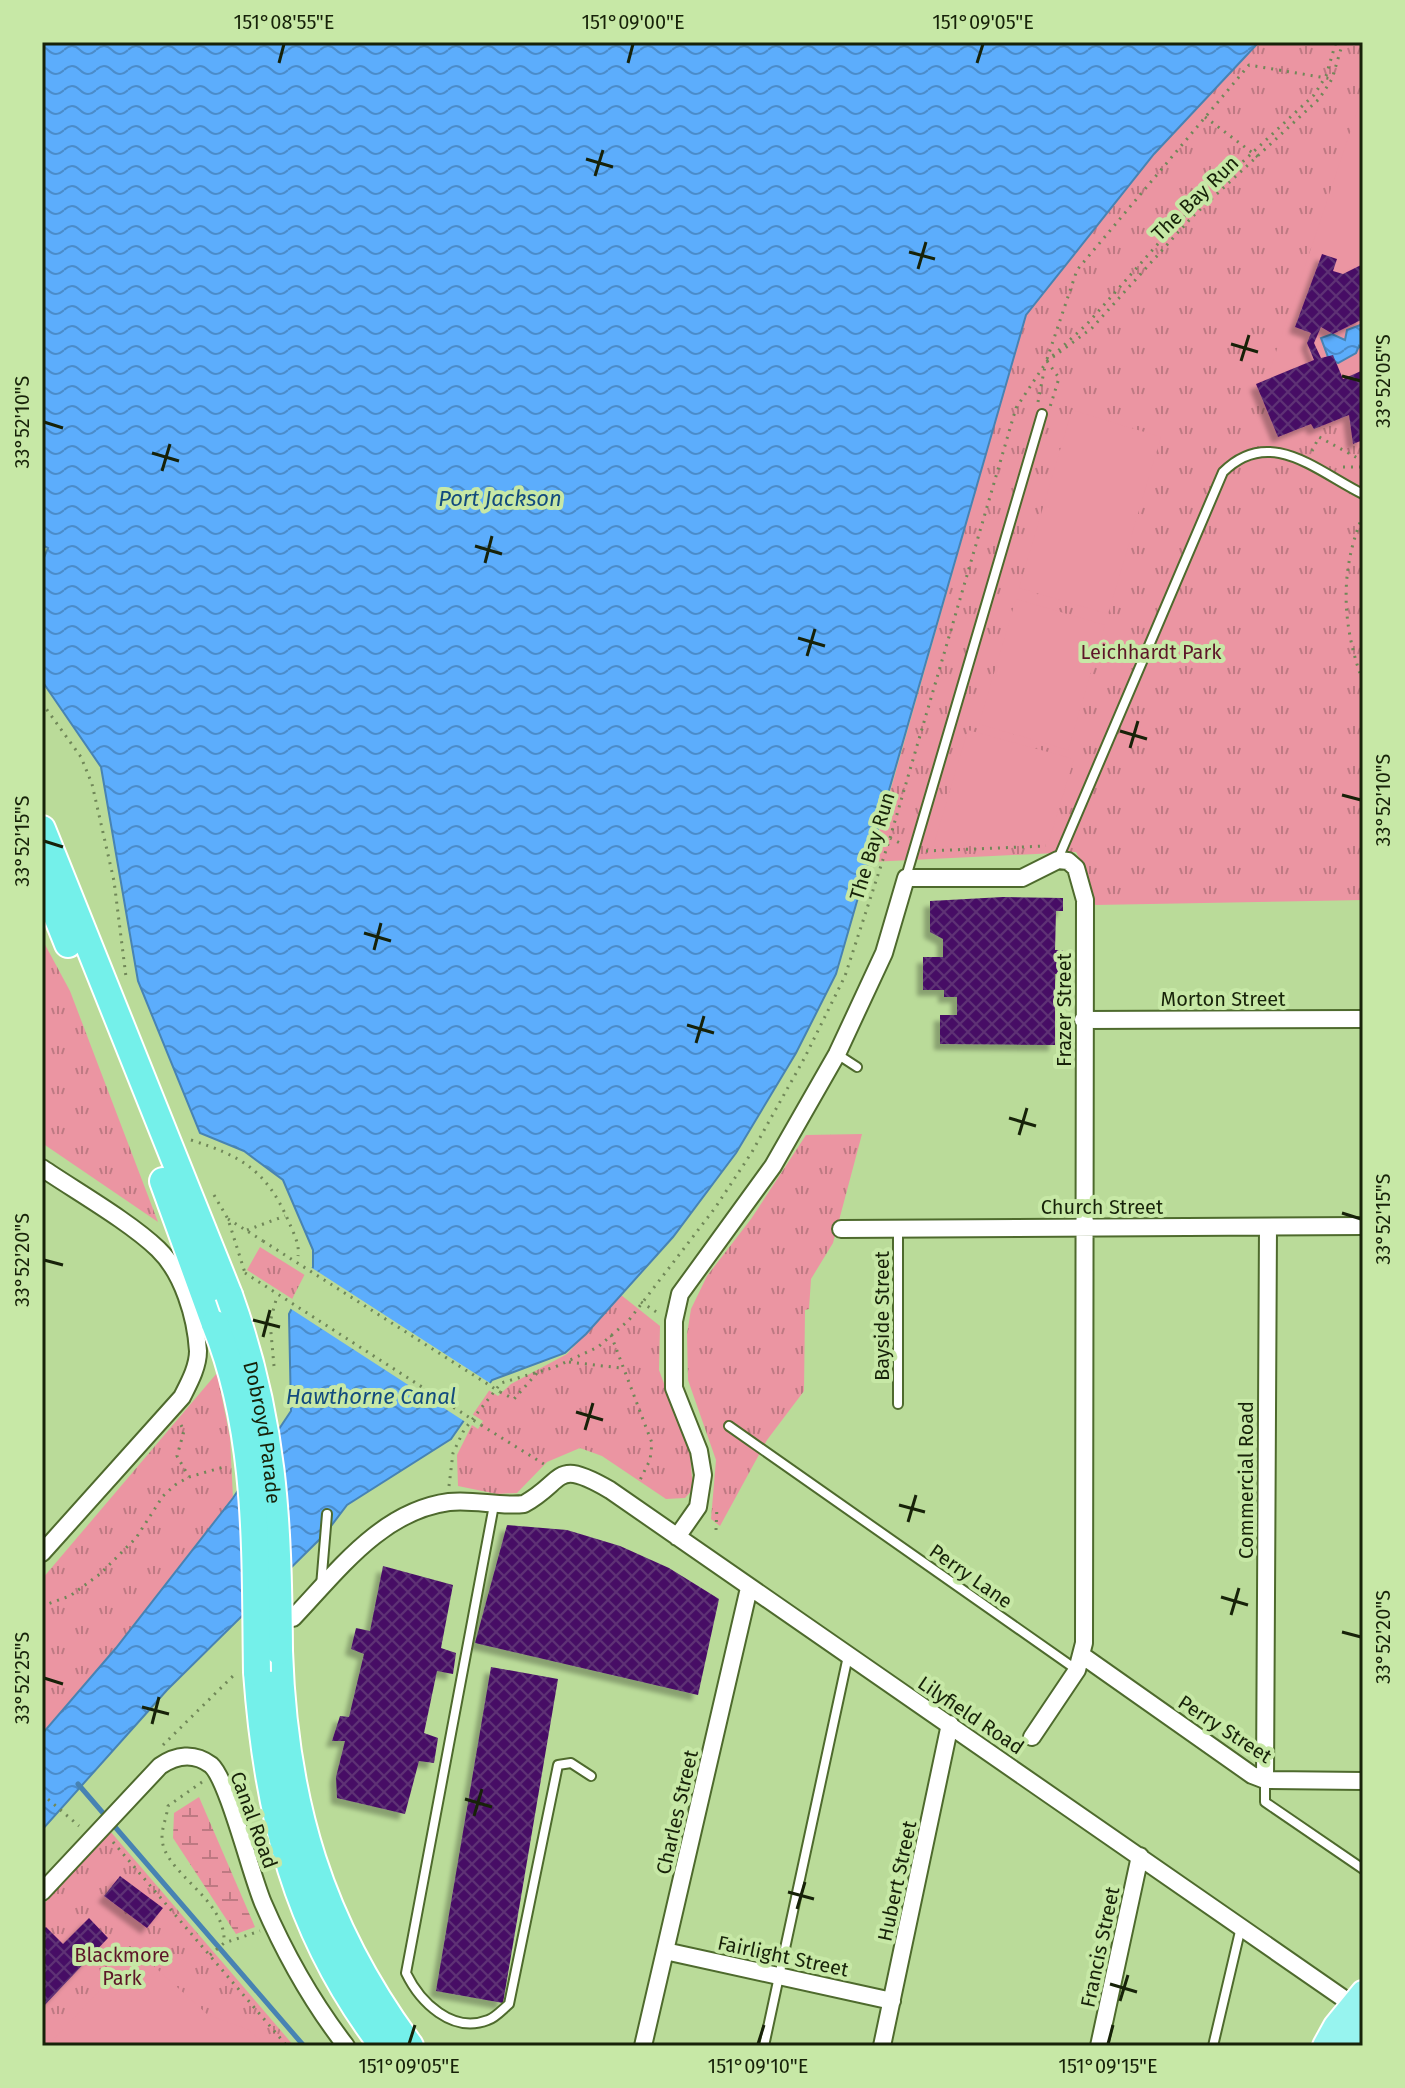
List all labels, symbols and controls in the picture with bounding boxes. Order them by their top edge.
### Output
text: 151°08'55"E [233,10,335,34]
text: 151°09'00"E [581,10,685,34]
text: 151°09'05"E [932,10,1034,34]
street label: The Bay Run [1147,151,1243,245]
text: 33°52'05"S [1371,334,1395,428]
text: 33°52'10"S [10,375,34,468]
water label: Port Jackson [438,485,562,512]
park label: Leichhardt Park [1081,640,1222,664]
text: 33°52'10"S [1371,753,1395,846]
street label: The Bay Run [844,789,900,903]
text: 33°52'15"S [10,795,34,887]
street label: Frazer Street [1052,952,1076,1067]
street label: Morton Street [1161,987,1286,1011]
text: 33°52'15"S [1371,1173,1395,1265]
street label: Church Street [1041,1195,1164,1219]
text: 33°52'20"S [10,1213,34,1307]
street label: Bayside Street [870,1250,894,1381]
street label: Dobroyd Parade [238,1359,286,1505]
water label: Hawthorne Canal [286,1383,456,1410]
street label: Commercial Road [1234,1401,1258,1559]
street label: Perry Lane [925,1539,1017,1613]
text: 33°52'20"S [1371,1590,1395,1684]
text: 33°52'25"S [10,1632,34,1724]
street label: Lilyfield Road [913,1671,1029,1759]
street label: Perry Street [1174,1690,1277,1769]
street label: Charles Street [651,1747,703,1877]
street label: Canal Road [225,1768,283,1872]
street label: Hubert Street [873,1818,922,1943]
street label: Francis Street [1075,1884,1125,2010]
street label: Fairlight Street [715,1930,851,1982]
park label: Blackmore Park [74,1943,170,1990]
text: 151°09'05"E [358,2054,460,2078]
text: 151°09'10"E [708,2054,808,2078]
text: 151°09'15"E [1058,2054,1158,2078]

